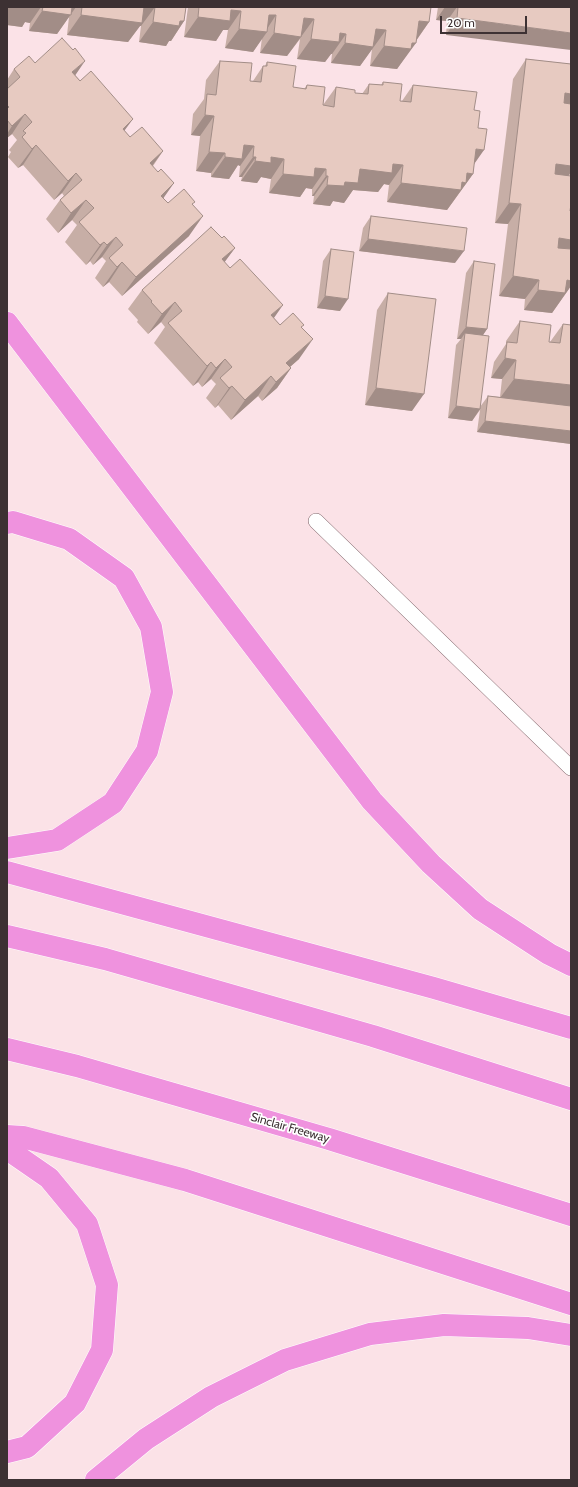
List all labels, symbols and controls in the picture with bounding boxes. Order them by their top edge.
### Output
scale bar [442,8,529,34]
text: 20 m [447,15,475,30]
street label: Sinclair Freeway [249,1110,331,1146]

